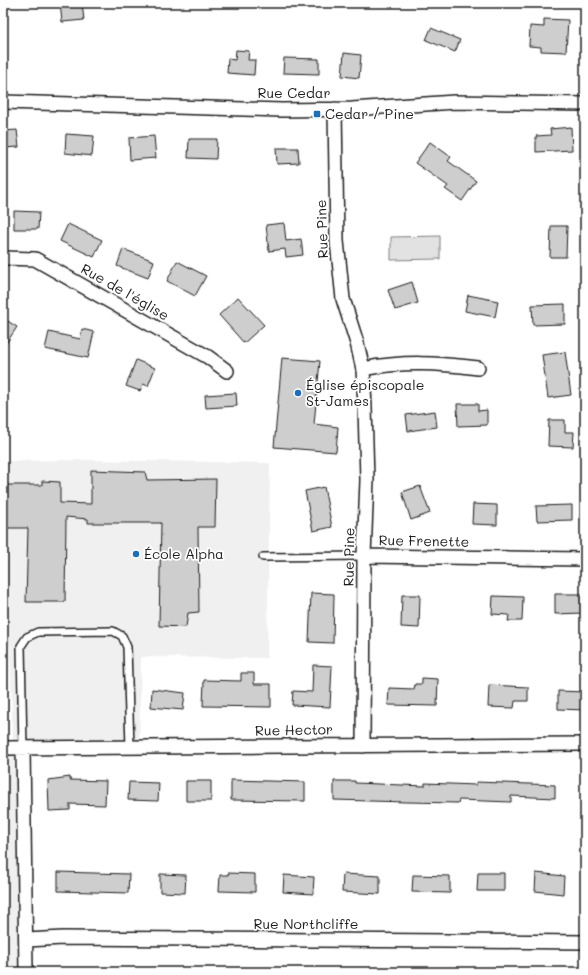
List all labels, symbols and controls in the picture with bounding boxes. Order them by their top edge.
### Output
street label: Rue Cedar [257,83,331,102]
place label: Cedar / Pine [325,104,414,123]
marker: Cedar / Pine [312,109,322,119]
street label: Rue Pine [311,199,332,259]
street label: Rue de l'église [78,259,173,324]
place label: Église épiscopale St-James [306,375,424,410]
marker: Église épiscopale St-James [293,388,303,398]
street label: Rue Pine [338,527,359,587]
street label: Rue Frenette [378,530,470,551]
place label: École Alpha [144,544,224,563]
marker: École Alpha [131,549,141,559]
street label: Rue Hector [255,719,333,740]
street label: Rue Northcliffe [253,914,359,933]

